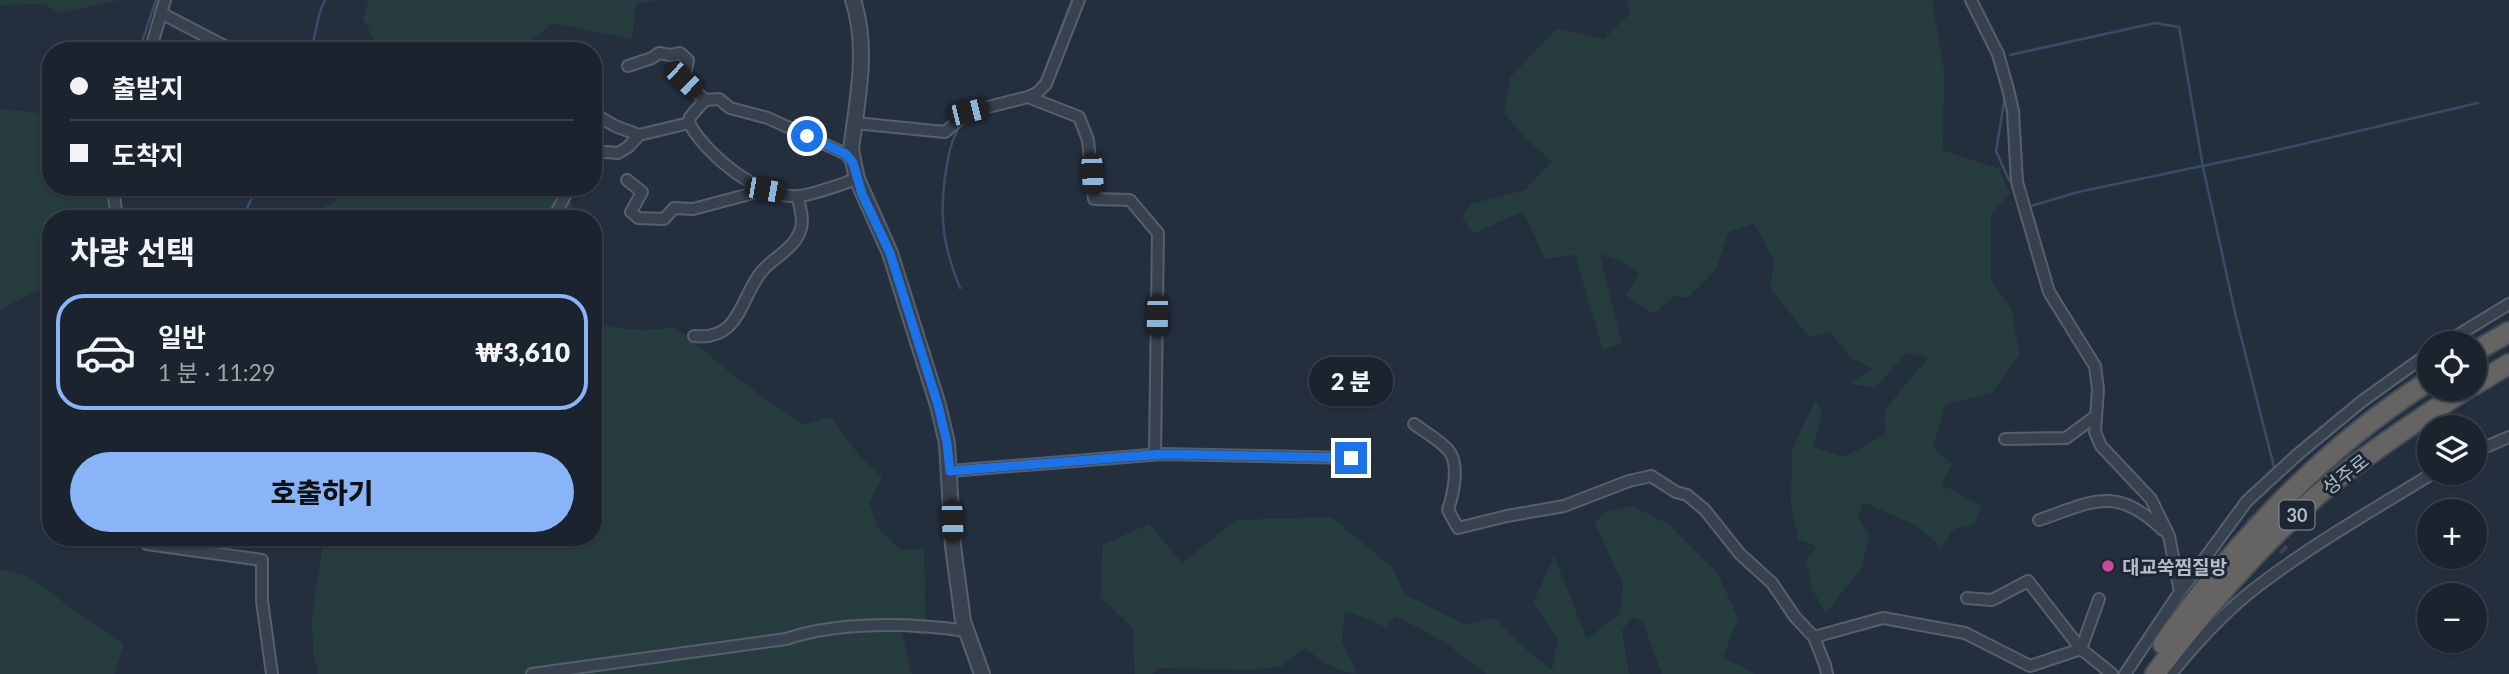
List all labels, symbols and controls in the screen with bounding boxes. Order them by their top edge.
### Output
car [662,58,707,102]
text: 출발지 [112,72,184,104]
car [946,97,991,127]
route start [791,120,823,152]
text: 도착지 [112,139,184,171]
car [1081,152,1104,196]
car [743,176,788,204]
text: 차량 선택 [70,232,196,271]
car [1147,295,1168,337]
icon: car [74,321,137,384]
text: 일반 [158,321,206,353]
map controls [2417,331,2487,653]
button: locate [2417,331,2487,401]
text: ₩3,610 [475,336,570,368]
callout: 2 분 [1309,356,1393,406]
text: 1 분 · 11:29 [158,358,275,386]
text: 2 분 [1331,367,1371,395]
button: layers [2417,415,2487,485]
route end [1335,442,1367,474]
street label: 성주로 [2317,449,2373,499]
button: 호출하기 [70,452,574,532]
button: + [2417,499,2487,569]
car [941,500,964,542]
road number: 30 [2280,500,2314,530]
place label: 대교쑥찜질방 [2122,555,2227,578]
marker: 대교쑥찜질방 [2100,558,2116,574]
button: − [2417,583,2487,653]

